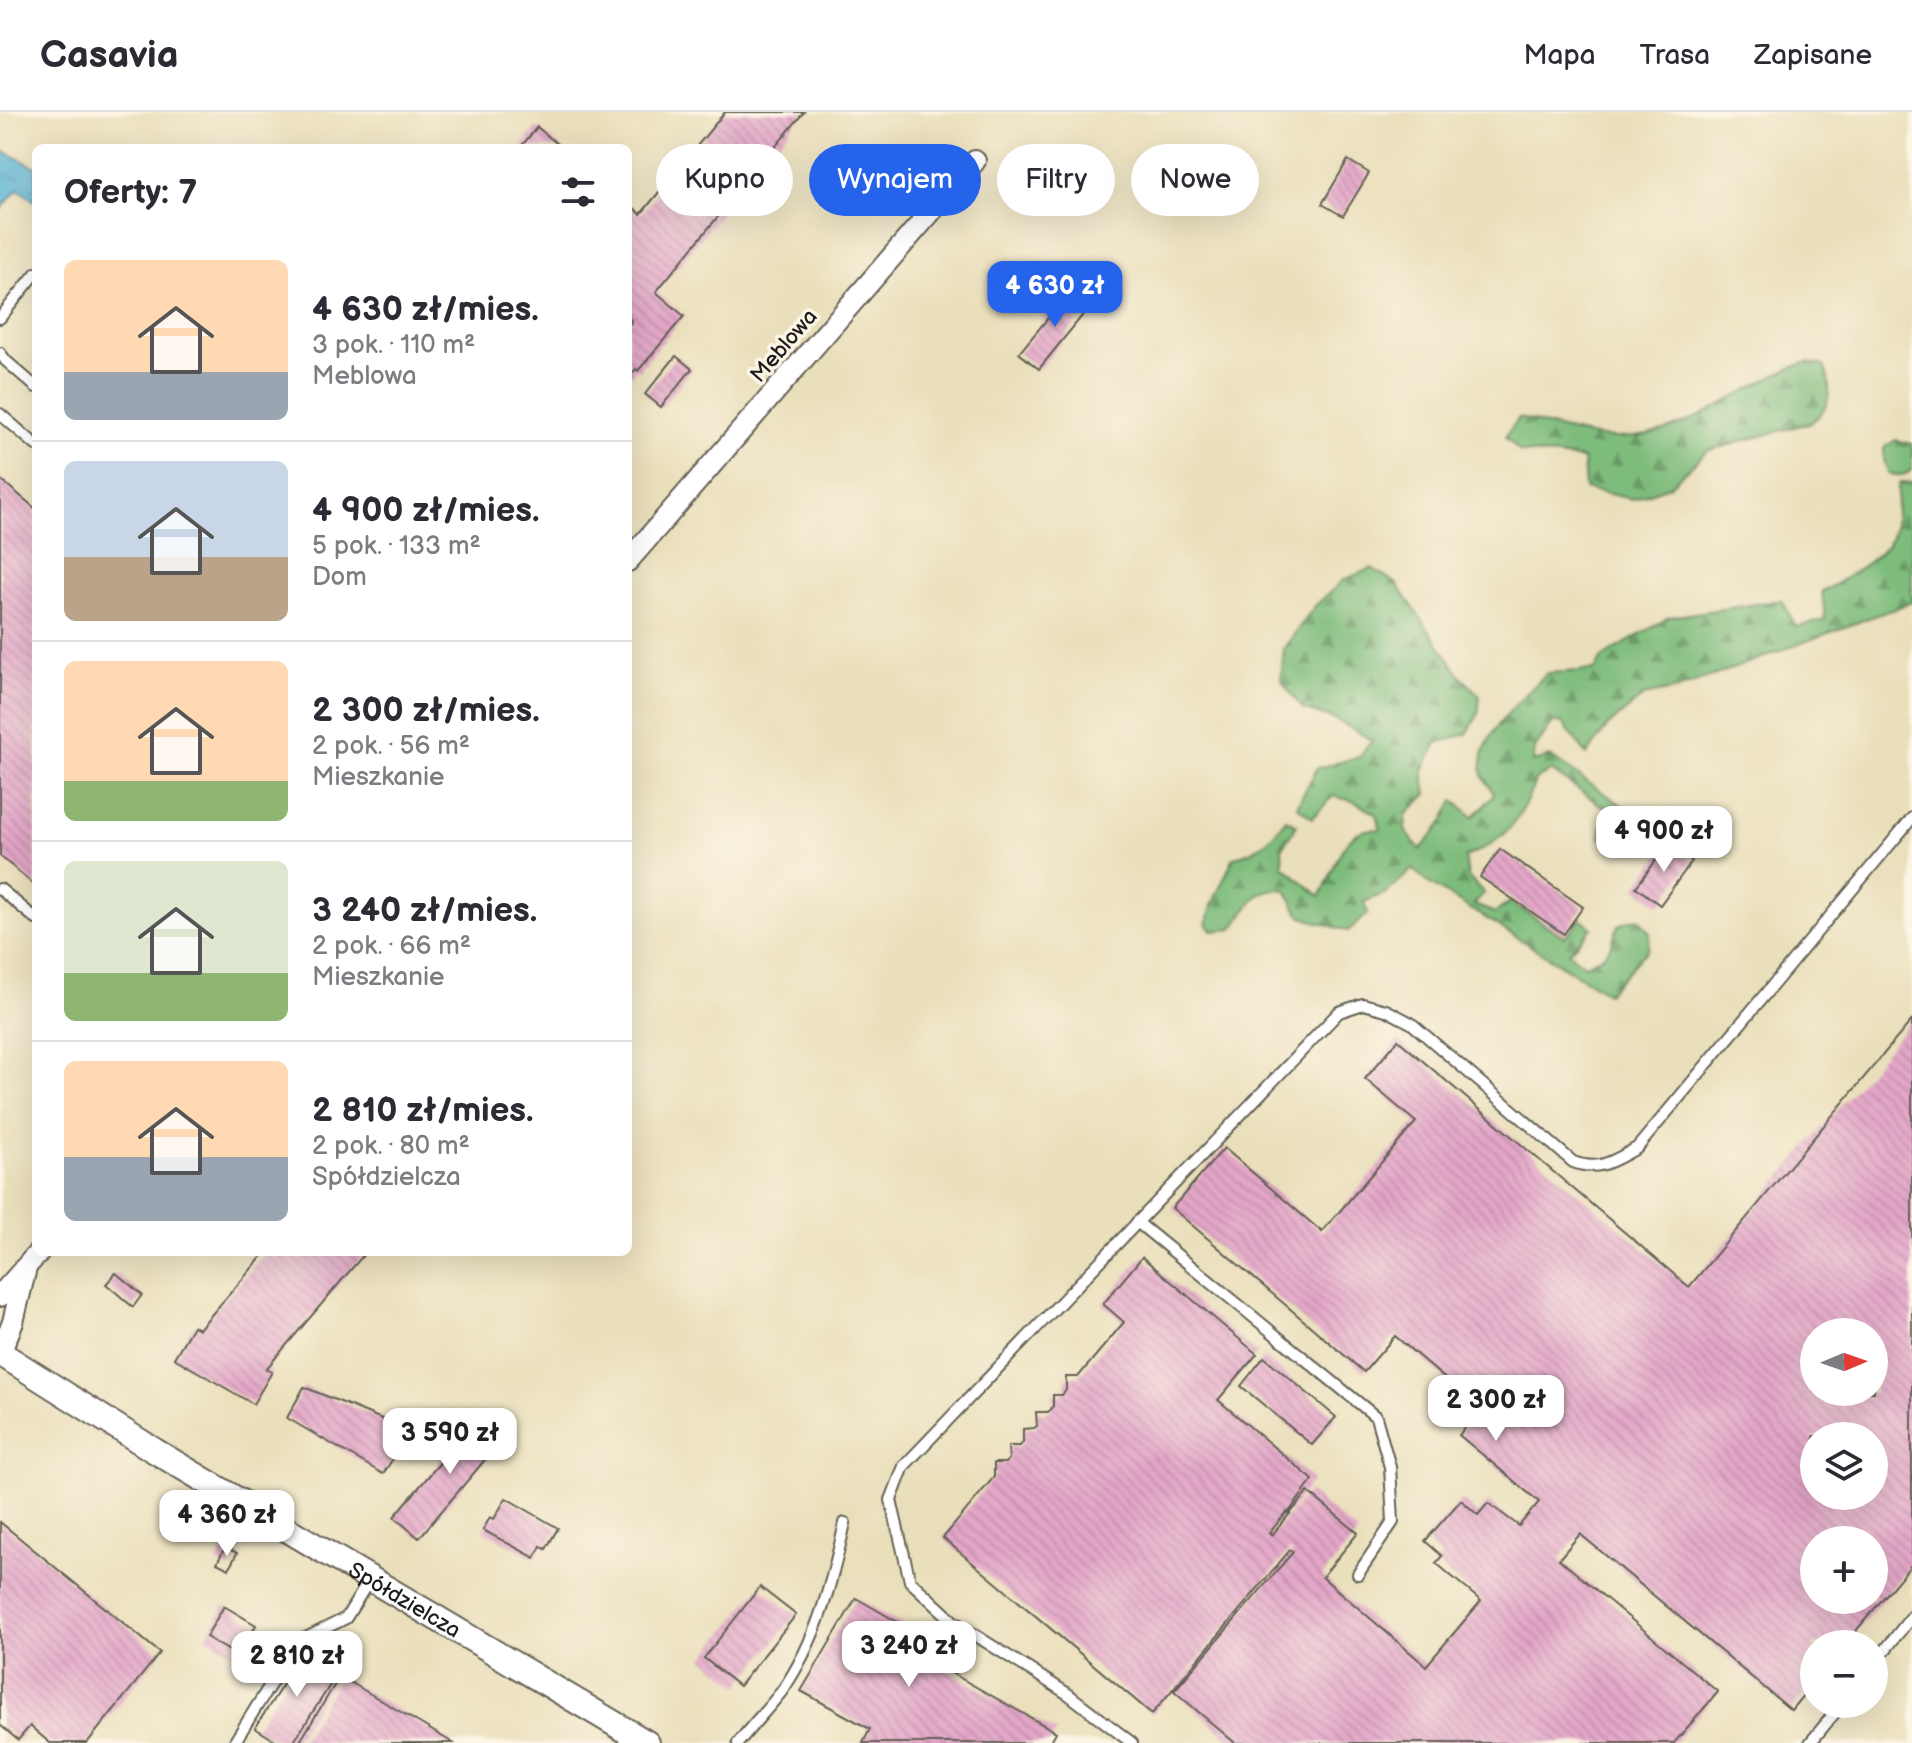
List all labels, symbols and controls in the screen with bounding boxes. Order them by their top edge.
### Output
text: Casavia [40,33,178,78]
text: Mapa [1523,39,1596,72]
text: Trasa [1640,39,1710,72]
text: Zapisane [1754,39,1872,72]
chip: Kupno [656,144,793,216]
chip: Wynajem [809,144,981,216]
chip: Filtry [997,144,1115,216]
chip: Nowe [1131,144,1259,216]
icon: filters [556,170,600,214]
text: Oferty: 7 [64,172,197,213]
pin: 4 630 zł [972,261,1138,329]
text: 4 630 zł [1005,271,1105,302]
text: 4 630 zł/mies. [312,289,539,330]
icon: home [128,292,224,388]
street label: Meblowa [745,304,823,388]
text: 3 pok. · 110 m² [312,330,475,361]
text: Meblowa [312,361,417,392]
text: 4 900 zł/mies. [312,490,539,531]
icon: home [128,493,224,589]
text: 5 pok. · 133 m² [312,531,481,562]
text: Dom [312,562,367,593]
text: 2 300 zł/mies. [312,690,540,731]
icon: home [128,693,224,789]
text: 2 pok. · 56 m² [312,731,470,762]
text: Mieszkanie [312,762,444,793]
pin: 4 900 zł [1581,806,1747,874]
text: 4 900 zł [1614,816,1714,847]
text: 3 240 zł/mies. [312,890,537,931]
icon: home [128,893,224,989]
text: 2 pok. · 66 m² [312,931,471,962]
text: Mieszkanie [312,962,444,993]
text: 2 810 zł/mies. [312,1090,533,1131]
icon: home [128,1093,224,1189]
text: 2 pok. · 80 m² [312,1131,470,1162]
text: Spółdzielcza [312,1162,461,1193]
north arrow [1800,1318,1888,1406]
map controls [1800,1318,1888,1718]
pin: 2 300 zł [1413,1375,1579,1443]
text: 2 300 zł [1446,1385,1546,1416]
pin: 3 590 zł [367,1408,533,1476]
text: 3 590 zł [401,1418,499,1449]
button: layers [1800,1422,1888,1510]
pin: 4 360 zł [144,1490,310,1558]
text: 4 360 zł [177,1500,277,1531]
button: + [1800,1526,1888,1614]
street label: Spółdzielcza [343,1557,465,1644]
pin: 3 240 zł [826,1621,992,1689]
button: − [1800,1630,1888,1718]
pin: 2 810 zł [214,1631,380,1699]
text: 3 240 zł [860,1631,958,1662]
text: 2 810 zł [249,1641,345,1672]

